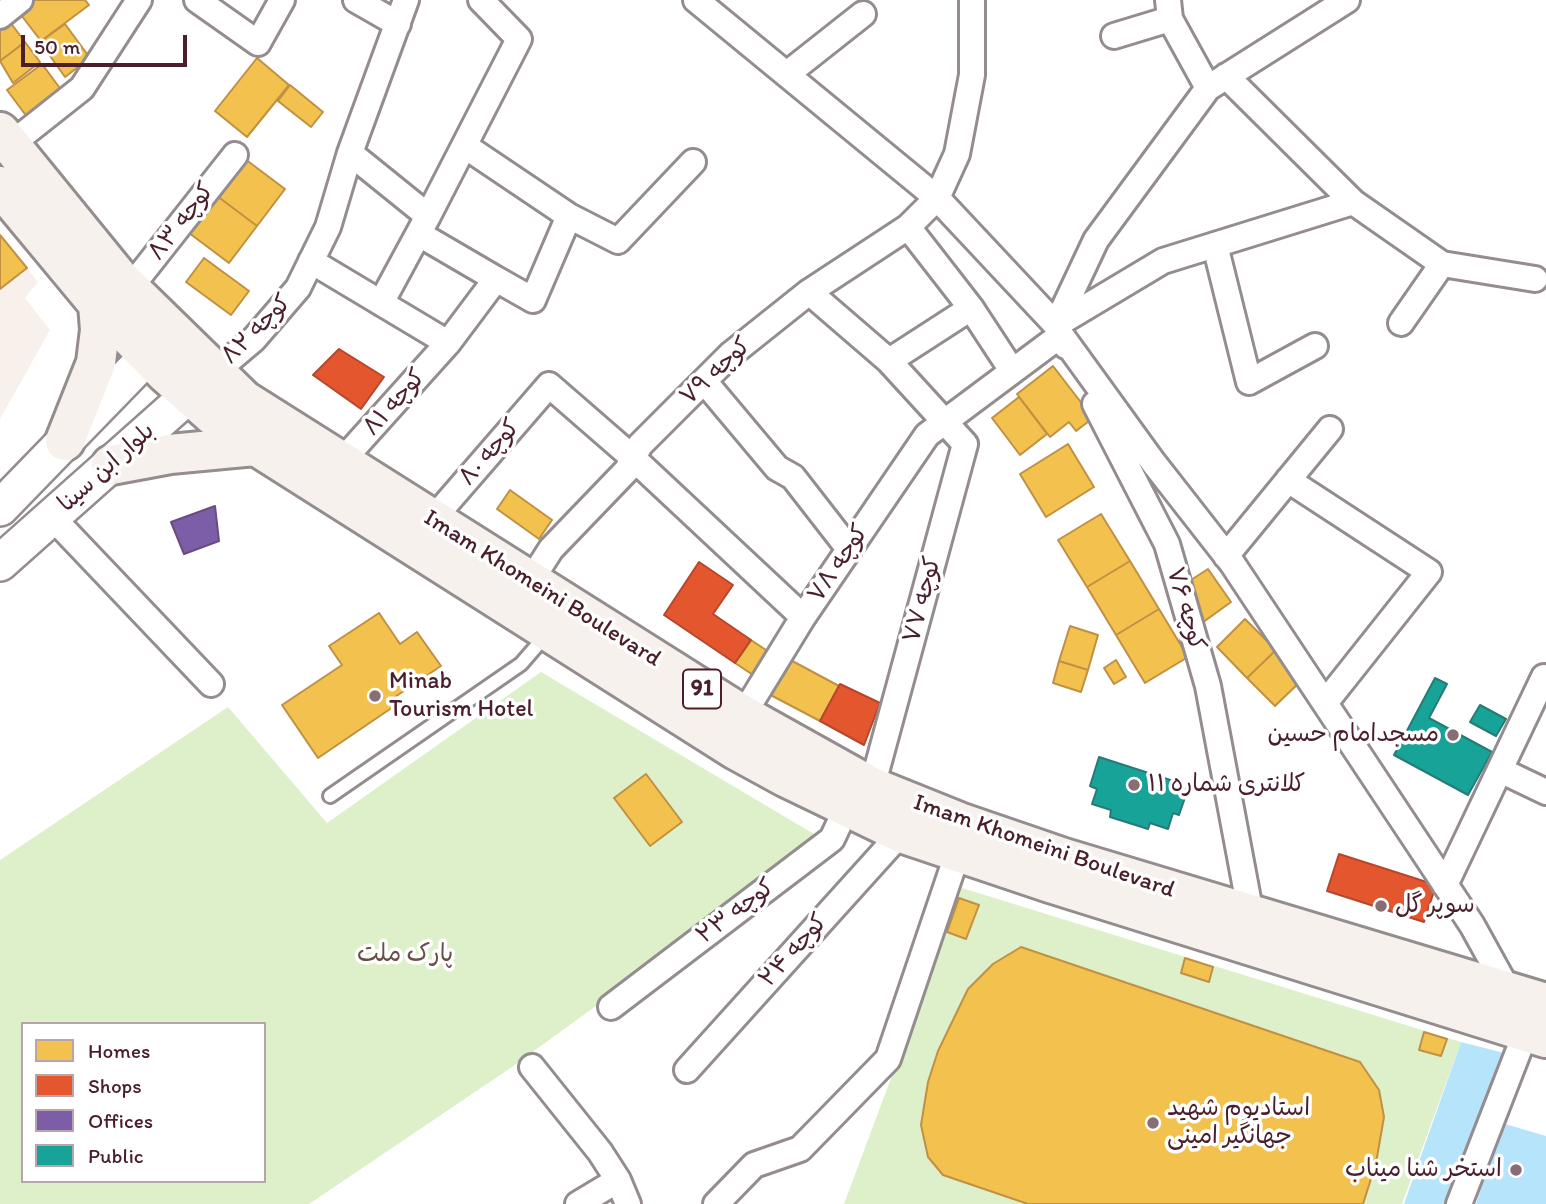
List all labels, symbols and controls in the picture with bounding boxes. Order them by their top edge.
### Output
scale bar [24,21,191,65]
text: 50 m [34,34,80,59]
street label: کوچه ۸۳ [143,177,221,267]
street label: کوچه ۸۲ [216,289,298,371]
street label: کوچه ۷۹ [675,332,757,412]
street label: کوچه ۸۱ [358,364,432,442]
street label: کوچه ۸۰ [453,414,527,492]
street label: بلوار ابن سینا [53,417,161,519]
street label: Imam Khomeini Boulevard [418,504,666,674]
street label: کوچه ۷۸ [802,519,876,609]
street label: کوچه ۷۷ [898,554,948,646]
street label: کوچه ۷۶ [1159,564,1211,654]
place label: Minab Tourism Hotel [389,668,533,724]
road number: 91 [683,670,721,708]
marker: Minab Tourism Hotel [367,688,383,704]
place label: مسجدامام حسین [1268,721,1439,749]
marker: مسجدامام حسین [1445,727,1461,743]
place label: کلانتری شماره ۱۱ [1148,771,1305,799]
marker: کلانتری شماره ۱۱ [1126,777,1142,793]
street label: Imam Khomeini Boulevard [910,789,1178,905]
street label: کوچه ۲۳ [691,873,781,951]
place label: سوپر گل [1395,892,1475,920]
marker: سوپر گل [1373,898,1389,914]
street label: کوچه ۲۴ [754,908,834,994]
park label: پارک ملت [357,941,453,969]
legend [21,1022,266,1183]
text: Homes [88,1038,150,1063]
text: Shops [88,1073,142,1098]
place label: استادیوم شهید جهانگیر امینی [1167,1095,1310,1151]
text: Offices [88,1108,153,1133]
marker: استادیوم شهید جهانگیر امینی [1145,1115,1161,1131]
text: Public [88,1143,144,1168]
place label: استخر شنا میناب [1345,1156,1502,1184]
marker: استخر شنا میناب [1508,1162,1524,1178]

